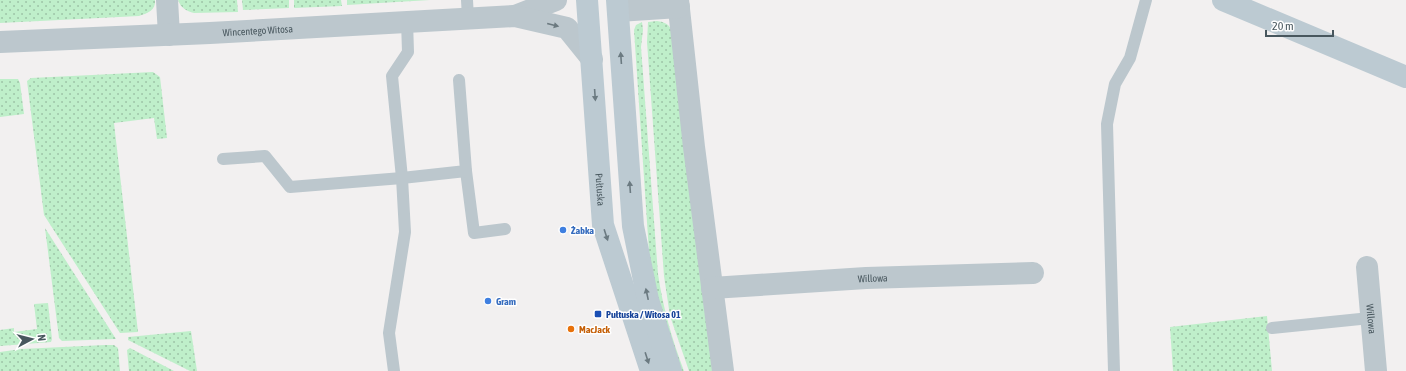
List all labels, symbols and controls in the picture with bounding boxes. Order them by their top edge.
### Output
scale bar [1266,12,1333,38]
text: 20 m [1272,19,1294,33]
one-way arrow [547,22,559,28]
street label: Wincentego Witosa [222,23,293,38]
one-way arrow [617,52,624,64]
one-way arrow [591,89,598,101]
street label: Pułtuska [593,173,607,207]
one-way arrow [627,181,634,194]
marker: Żabka [558,225,568,235]
place label: Żabka [571,225,594,236]
one-way arrow [604,229,610,241]
street label: Willowa [857,272,888,285]
one-way arrow [643,287,649,300]
marker: Gram [483,296,493,306]
place label: Gram [496,296,516,307]
street label: Willowa [1364,303,1378,335]
marker: Pułtuska / Witosa 01 [593,309,603,319]
place label: Pułtuska / Witosa 01 [606,309,681,320]
north arrow [12,319,52,359]
marker: MacJack [566,324,576,334]
place label: MacJack [579,324,611,335]
text: N [36,334,48,342]
one-way arrow [644,353,650,365]

